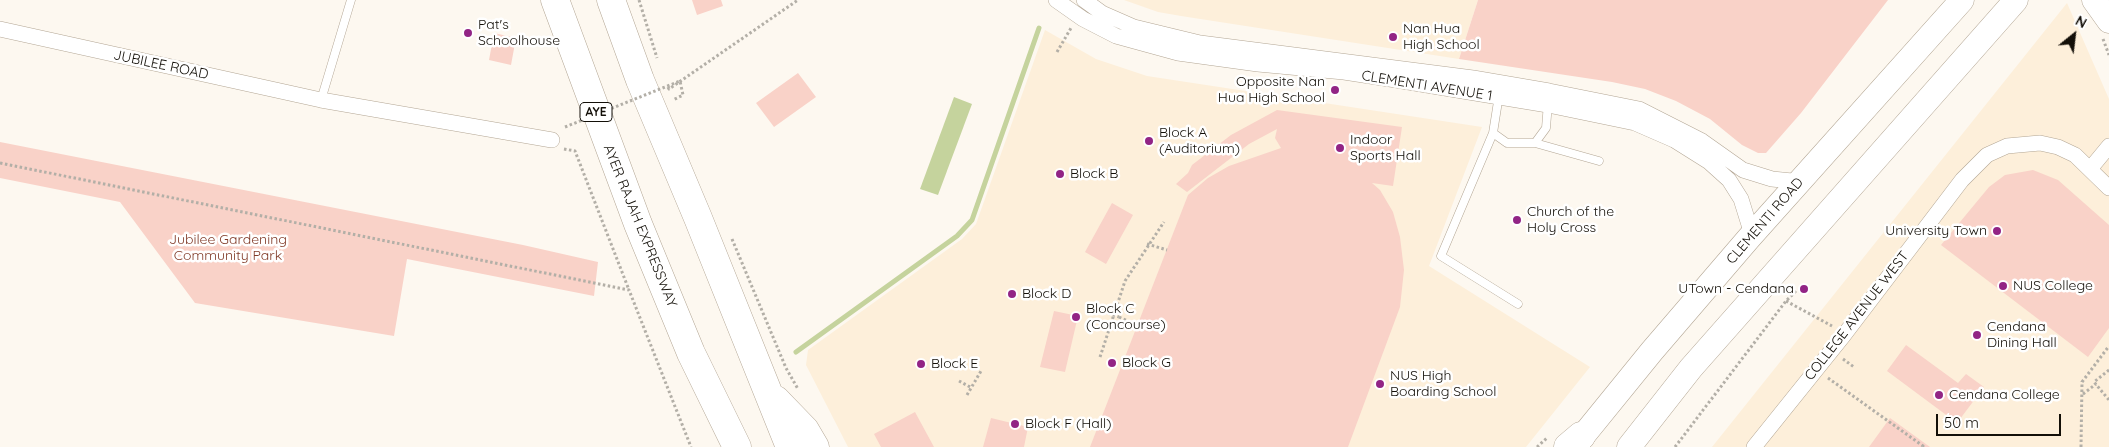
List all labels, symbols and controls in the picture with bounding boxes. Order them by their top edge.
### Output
north arrow [2049,10,2099,60]
text: N [2072,12,2090,32]
place label: Pat's Schoolhouse [478,17,560,49]
place label: Nan Hua High School [1403,21,1480,54]
marker: Pat's Schoolhouse [462,27,474,39]
marker: Nan Hua High School [1387,31,1399,43]
street label: JUBILEE ROAD [112,47,210,83]
street label: CLEMENTI AVENUE 1 [1360,67,1494,105]
place label: Opposite Nan Hua High School [1218,74,1325,106]
marker: Opposite Nan Hua High School [1329,84,1341,96]
road number: AYE [580,102,612,121]
place label: Block A (Auditorium) [1159,125,1240,158]
place label: Indoor Sports Hall [1350,132,1421,164]
marker: Block A (Auditorium) [1143,135,1155,147]
street label: AYER RAJAH EXPRESSWAY [600,142,680,310]
marker: Indoor Sports Hall [1334,142,1346,154]
place label: Block B [1070,166,1118,182]
marker: Block B [1054,168,1066,180]
street label: CLEMENTI ROAD [1723,174,1807,268]
place label: Church of the Holy Cross [1527,204,1614,236]
marker: Church of the Holy Cross [1511,214,1523,226]
place label: University Town [1885,223,1987,239]
marker: University Town [1991,225,2003,237]
park label: Jubilee Gardening Community Park [169,232,287,264]
street label: COLLEGE AVENUE WEST [1801,248,1913,384]
place label: NUS College [2013,278,2093,294]
marker: NUS College [1997,280,2009,292]
place label: UTown - Cendana [1678,281,1794,297]
marker: UTown - Cendana [1798,283,1810,295]
place label: Block D [1022,286,1071,302]
marker: Block D [1006,288,1018,300]
place label: Block C (Concourse) [1086,301,1166,334]
marker: Block C (Concourse) [1070,311,1082,323]
place label: Cendana Dining Hall [1987,319,2057,352]
marker: Cendana Dining Hall [1971,329,1983,341]
place label: Block G [1122,355,1171,371]
place label: Block E [931,356,978,372]
marker: Block G [1106,357,1118,369]
marker: Block E [915,358,927,370]
place label: NUS High Boarding School [1390,368,1496,401]
marker: NUS High Boarding School [1374,378,1386,390]
place label: Cendana College [1949,387,2060,403]
marker: Cendana College [1933,389,1945,401]
scale bar [1939,404,2064,436]
text: 50 m [1944,413,1979,432]
place label: Block F (Hall) [1025,416,1111,432]
marker: Block F (Hall) [1009,418,1021,430]

